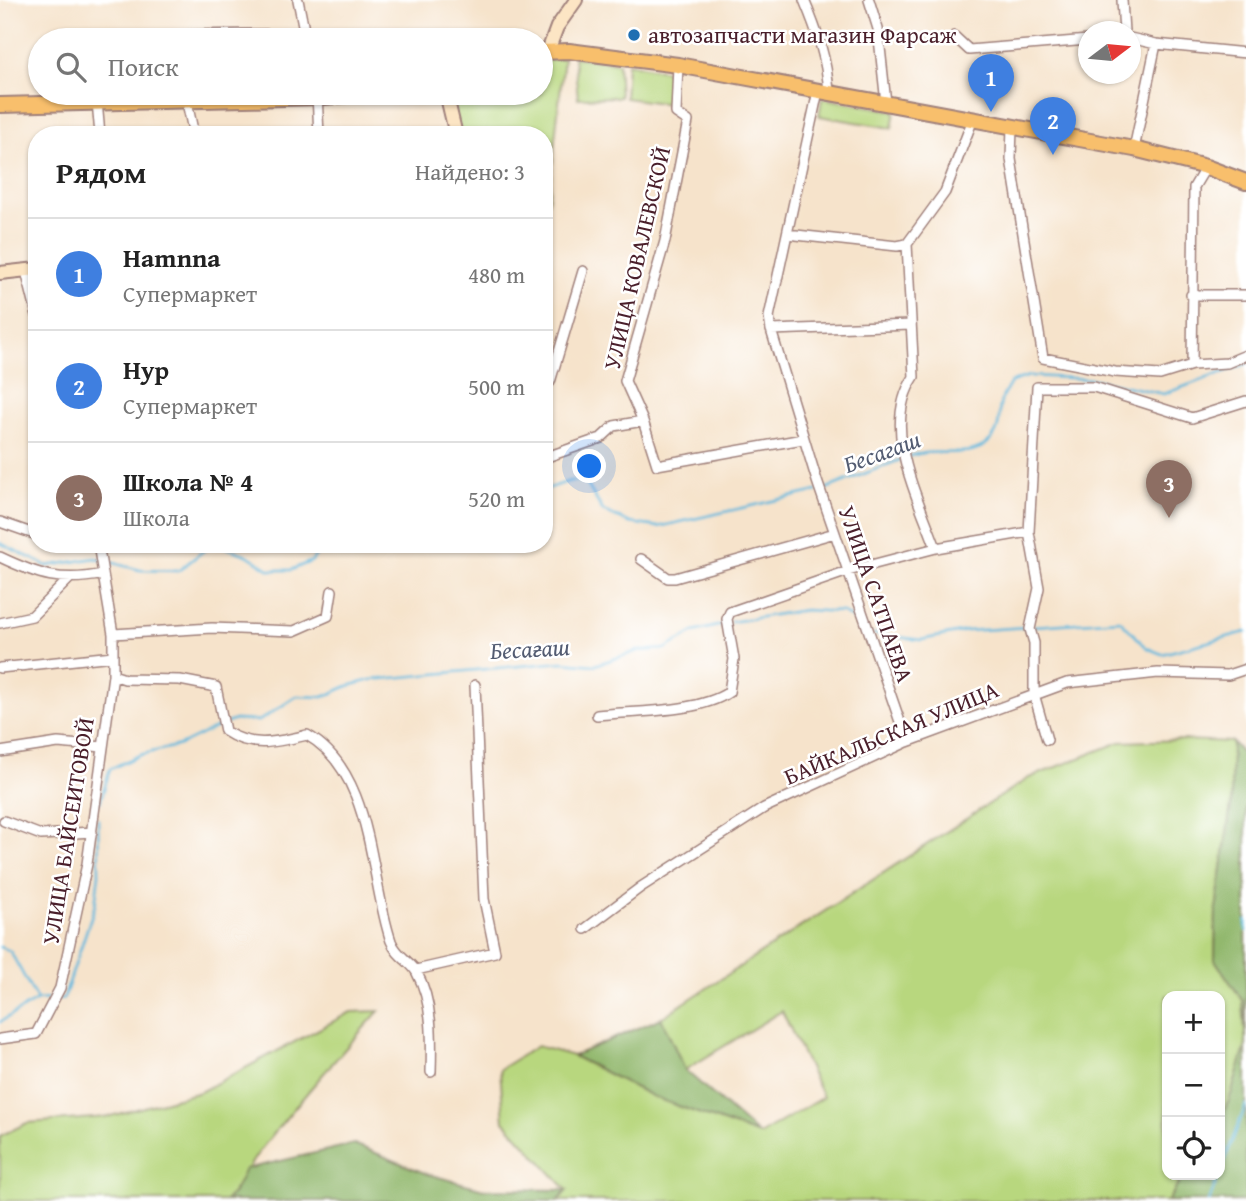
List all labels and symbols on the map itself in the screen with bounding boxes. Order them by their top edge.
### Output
place label: автозапчасти магазин Фарсаж [648,18,957,51]
north arrow [1078,21,1141,84]
marker: автозапчасти магазин Фарсаж [626,27,642,43]
pin: 1 [968,54,1014,112]
pin: 2 [1030,97,1076,155]
street label: УЛИЦА КОВАЛЕВСКОЙ [595,143,678,373]
water label: Бесагаш [838,421,925,482]
your location [572,449,606,483]
pin: 3 [1146,460,1192,518]
street label: УЛИЦА САТПАЕВА [831,501,922,687]
water label: Бесағаш [489,629,571,668]
street label: БАЙКАЛЬСКАЯ УЛИЦА [778,672,1003,793]
street label: УЛИЦА БАЙСЕИТОВОЙ [33,715,102,947]

